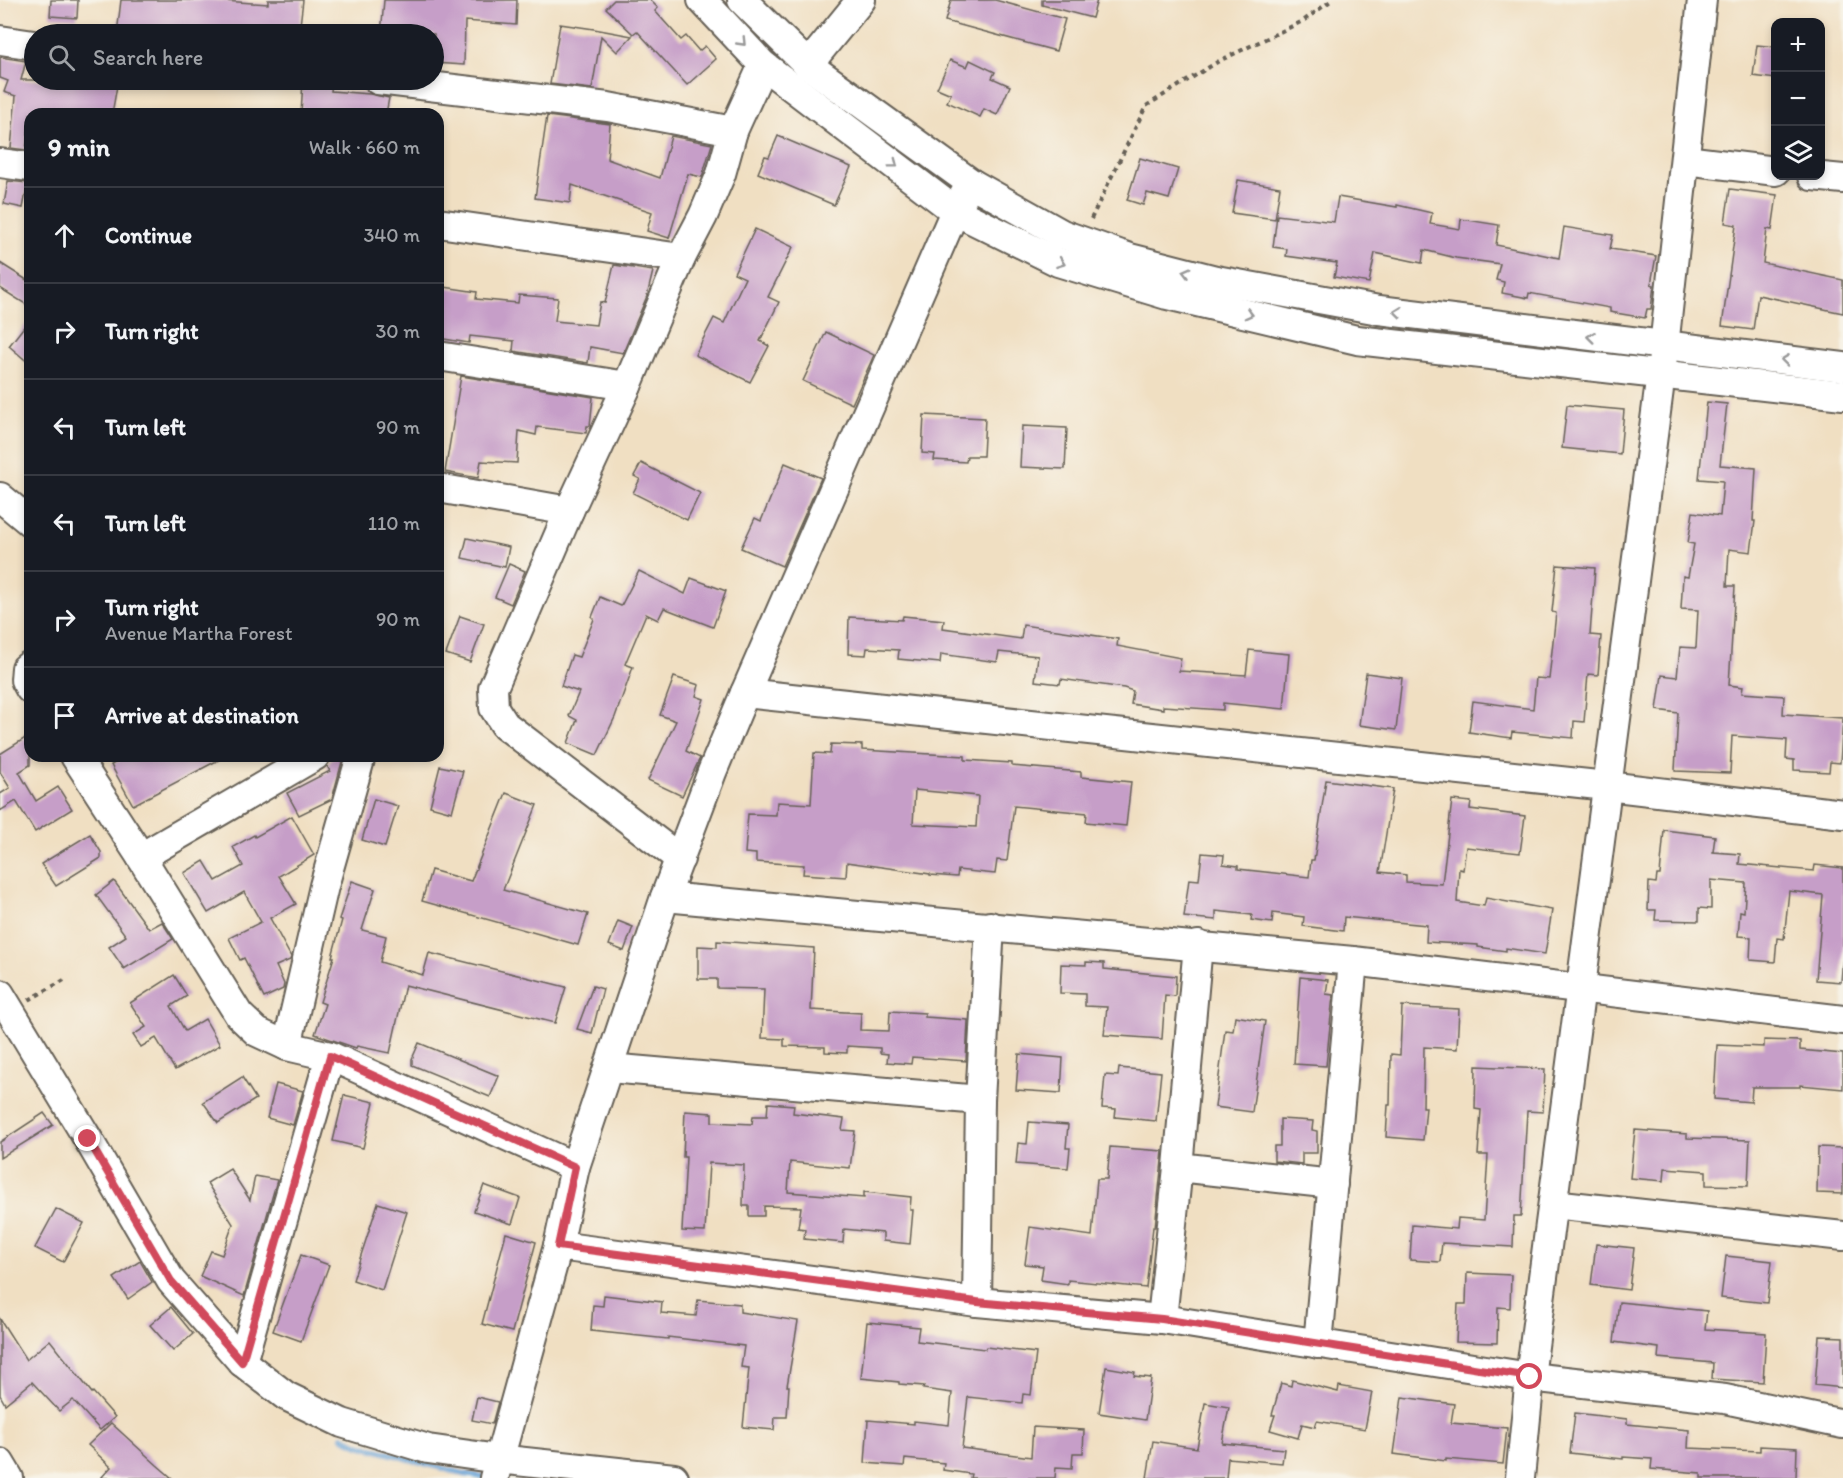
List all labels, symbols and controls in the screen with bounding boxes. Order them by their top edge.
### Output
map controls [1771,18,1825,180]
button: + [1771,18,1825,72]
search box [24,24,444,90]
one-way arrow [735,36,746,46]
icon: search [45,41,78,74]
text: Search here [93,44,203,71]
button: − [1771,72,1825,126]
button: layers [1771,126,1825,180]
text: 9 min [48,131,110,163]
text: Walk · 660 m [309,135,420,159]
one-way arrow [887,157,898,168]
icon: ahead [48,219,81,252]
text: Continue [105,222,192,249]
text: 340 m [363,223,420,247]
one-way arrow [1055,255,1066,268]
one-way arrow [1181,267,1191,280]
one-way arrow [1244,307,1254,320]
one-way arrow [1393,307,1402,319]
icon: right [48,315,81,348]
text: Turn right [105,318,199,345]
text: 30 m [375,319,420,343]
one-way arrow [1587,331,1596,344]
one-way arrow [1780,355,1789,367]
icon: left [48,411,81,444]
text: Turn left [105,414,186,441]
text: 90 m [376,415,420,439]
icon: left [48,507,81,540]
text: Turn left [105,510,186,537]
text: 110 m [368,511,420,535]
text: Turn right [105,594,199,621]
icon: right [48,603,81,636]
text: 90 m [376,607,420,631]
text: Avenue Martha Forest [105,621,292,645]
icon: arrive [48,699,81,732]
text: Arrive at destination [105,702,299,729]
route end [74,1125,100,1151]
route start [1516,1363,1542,1389]

